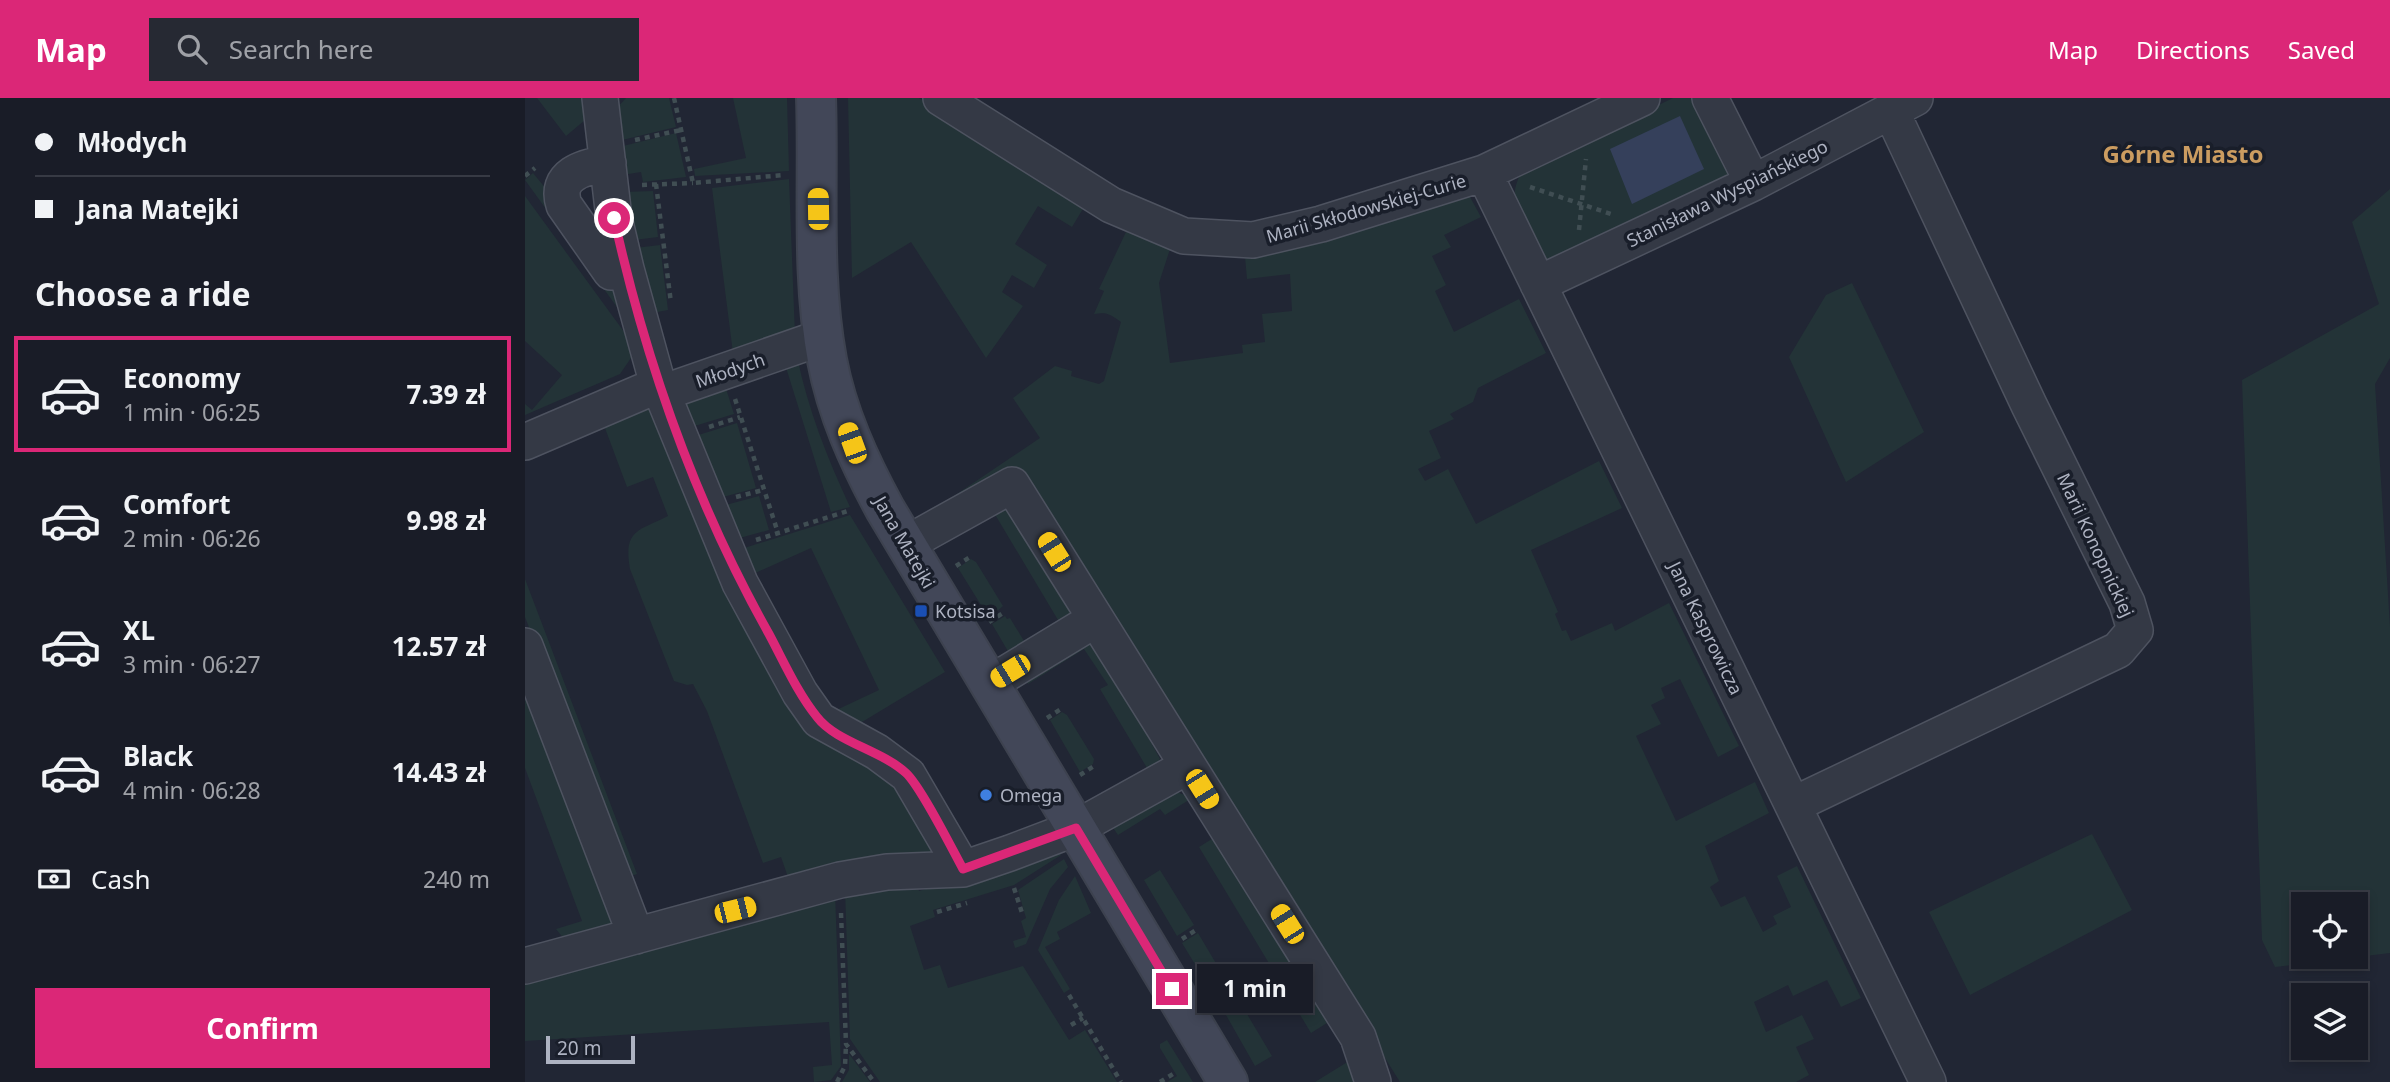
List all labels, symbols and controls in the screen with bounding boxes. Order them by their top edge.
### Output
search box [149,18,639,81]
text: Map [35,27,107,72]
icon: search [173,30,211,68]
text: Search here [229,31,373,67]
text: Map [2048,33,2098,66]
text: Directions [2136,33,2250,66]
text: Saved [2288,33,2355,66]
text: Młodych [77,124,187,160]
street label: Stanisława Wyspiańskiego [1622,134,1832,252]
district label: Górne Miasto [2103,137,2263,170]
street label: Marii Skłodowskiej-Curie [1263,168,1469,248]
car [808,188,829,230]
text: Jana Matejki [77,191,239,227]
route start [598,202,630,234]
text: Choose a ride [35,272,251,315]
street label: Młodych [692,347,768,393]
text: Economy [123,360,241,396]
icon: car [39,363,102,426]
text: 7.39 zł [407,376,486,412]
text: 1 min · 06:25 [123,396,261,428]
car [835,420,870,466]
street label: Marii Konopnickiej [2052,469,2140,621]
text: Comfort [123,486,231,522]
icon: car [39,489,102,552]
street label: Jana Matejki [868,490,941,593]
text: 9.98 zł [407,502,486,538]
text: 2 min · 06:26 [123,522,261,554]
car [1034,529,1075,575]
street label: Jana Kasprowicza [1662,556,1749,699]
place label: Kotsisa [935,599,996,623]
marker: Kotsisa [913,603,929,619]
text: XL [123,612,155,648]
icon: car [39,615,102,678]
text: 12.57 zł [392,628,486,664]
text: 3 min · 06:27 [123,648,261,680]
car [987,651,1034,691]
text: Black [123,738,193,774]
icon: car [39,741,102,804]
text: 14.43 zł [392,754,486,790]
car [1182,766,1223,812]
text: 4 min · 06:28 [123,774,261,806]
place label: Omega [1000,783,1062,807]
marker: Omega [978,787,994,803]
icon: cash [35,860,73,898]
text: Cash [91,861,151,897]
text: 240 m [423,863,490,895]
map controls [2291,892,2368,1060]
button: locate [2291,892,2368,969]
car [713,895,758,925]
car [1267,901,1308,947]
callout: 1 min [1197,964,1312,1014]
text: 1 min [1223,972,1287,1004]
route end [1156,973,1188,1005]
button: layers [2291,983,2368,1060]
button: Confirm [35,988,490,1068]
scale bar [546,1033,635,1065]
text: 20 m [557,1035,601,1061]

